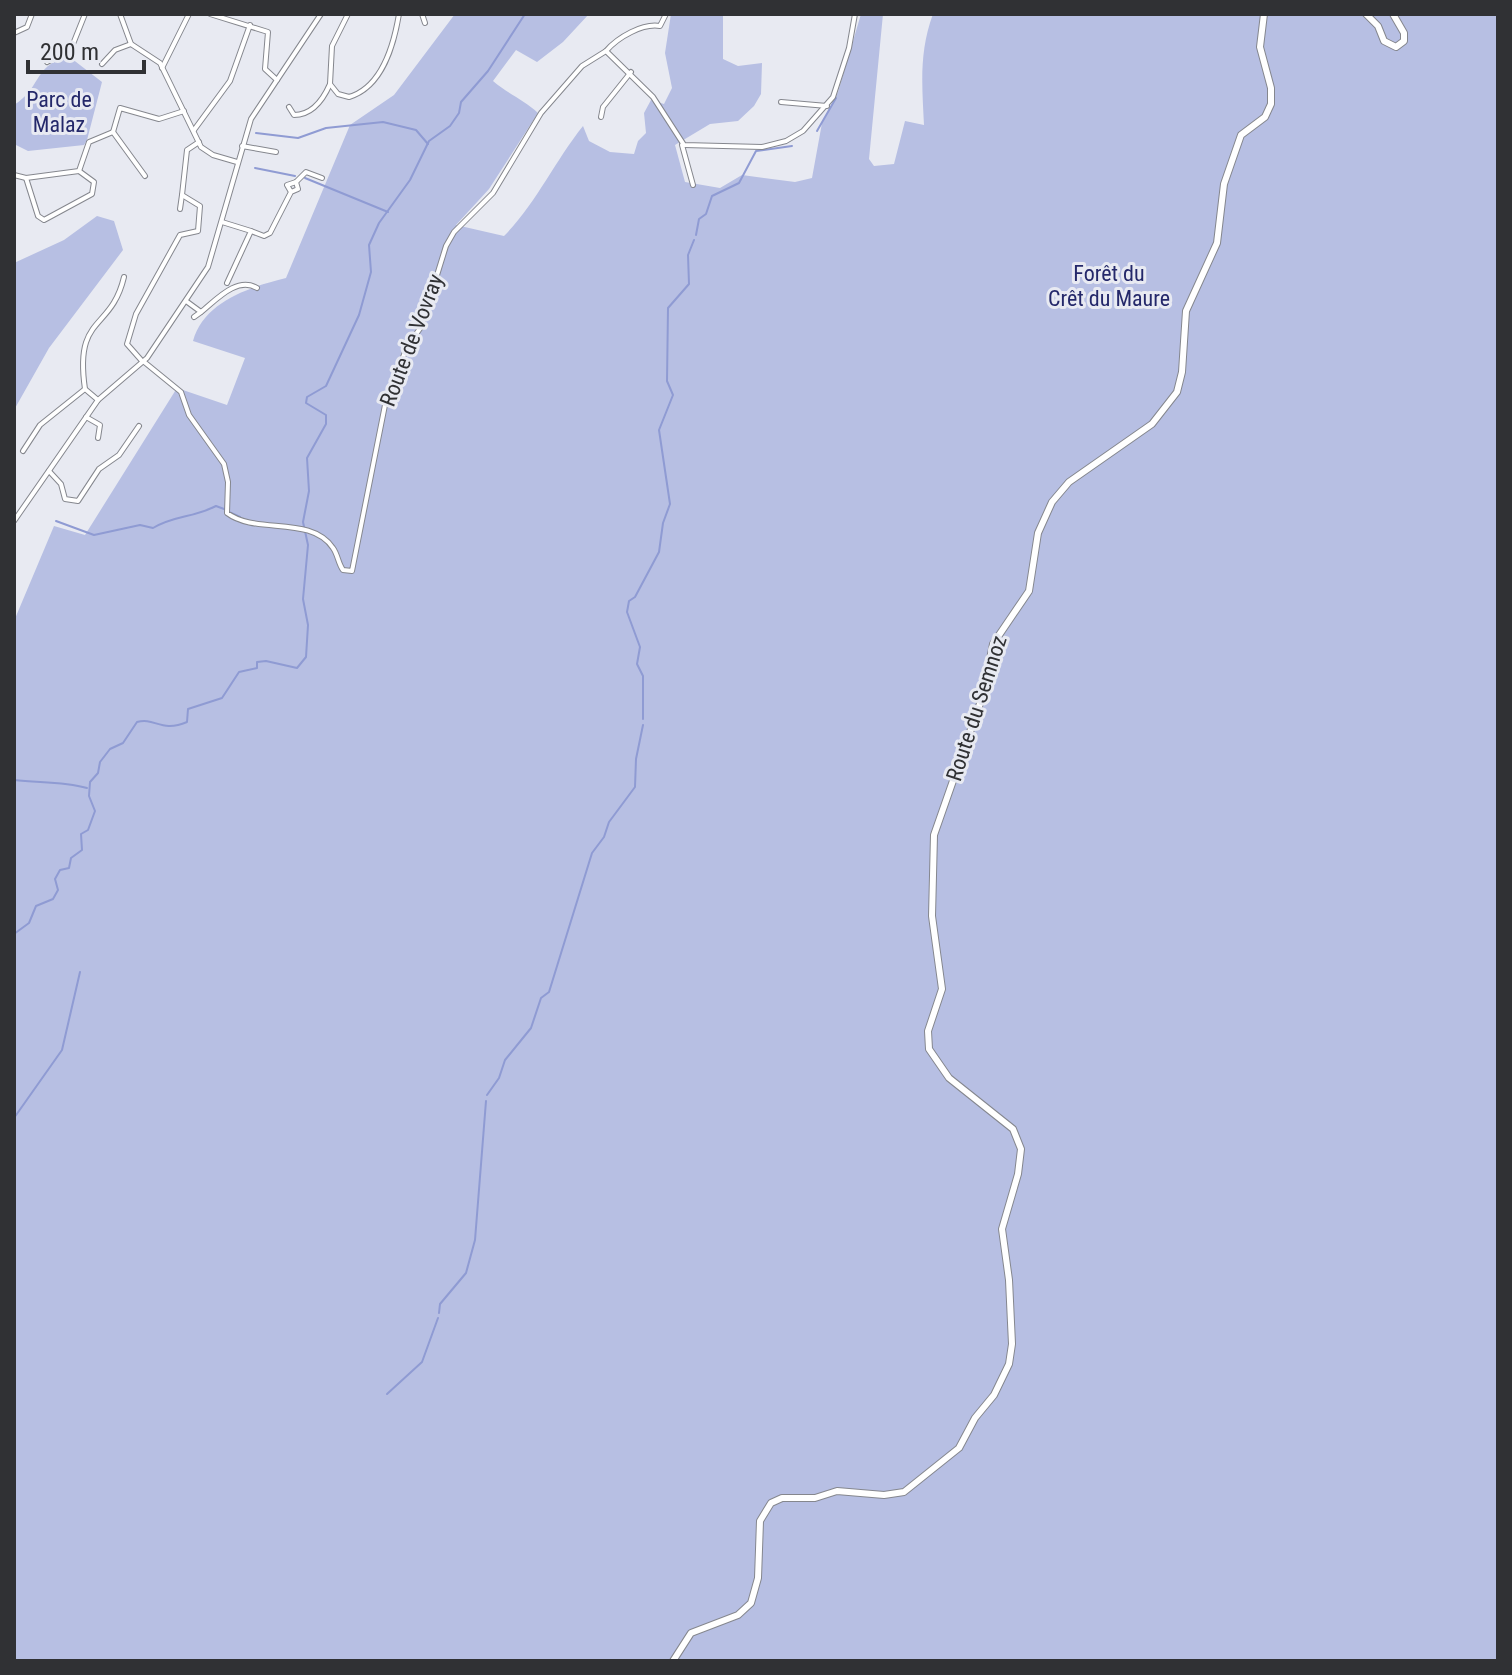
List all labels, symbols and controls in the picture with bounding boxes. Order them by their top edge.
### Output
scale bar [28,24,144,74]
text: 200 m [40,38,99,66]
park label: Parc de Malaz [26,87,92,137]
park label: Forêt du Crêt du Maure [1048,261,1170,311]
street label: Route de Vovray [375,271,448,410]
street label: Route du Semnoz [941,632,1012,784]

